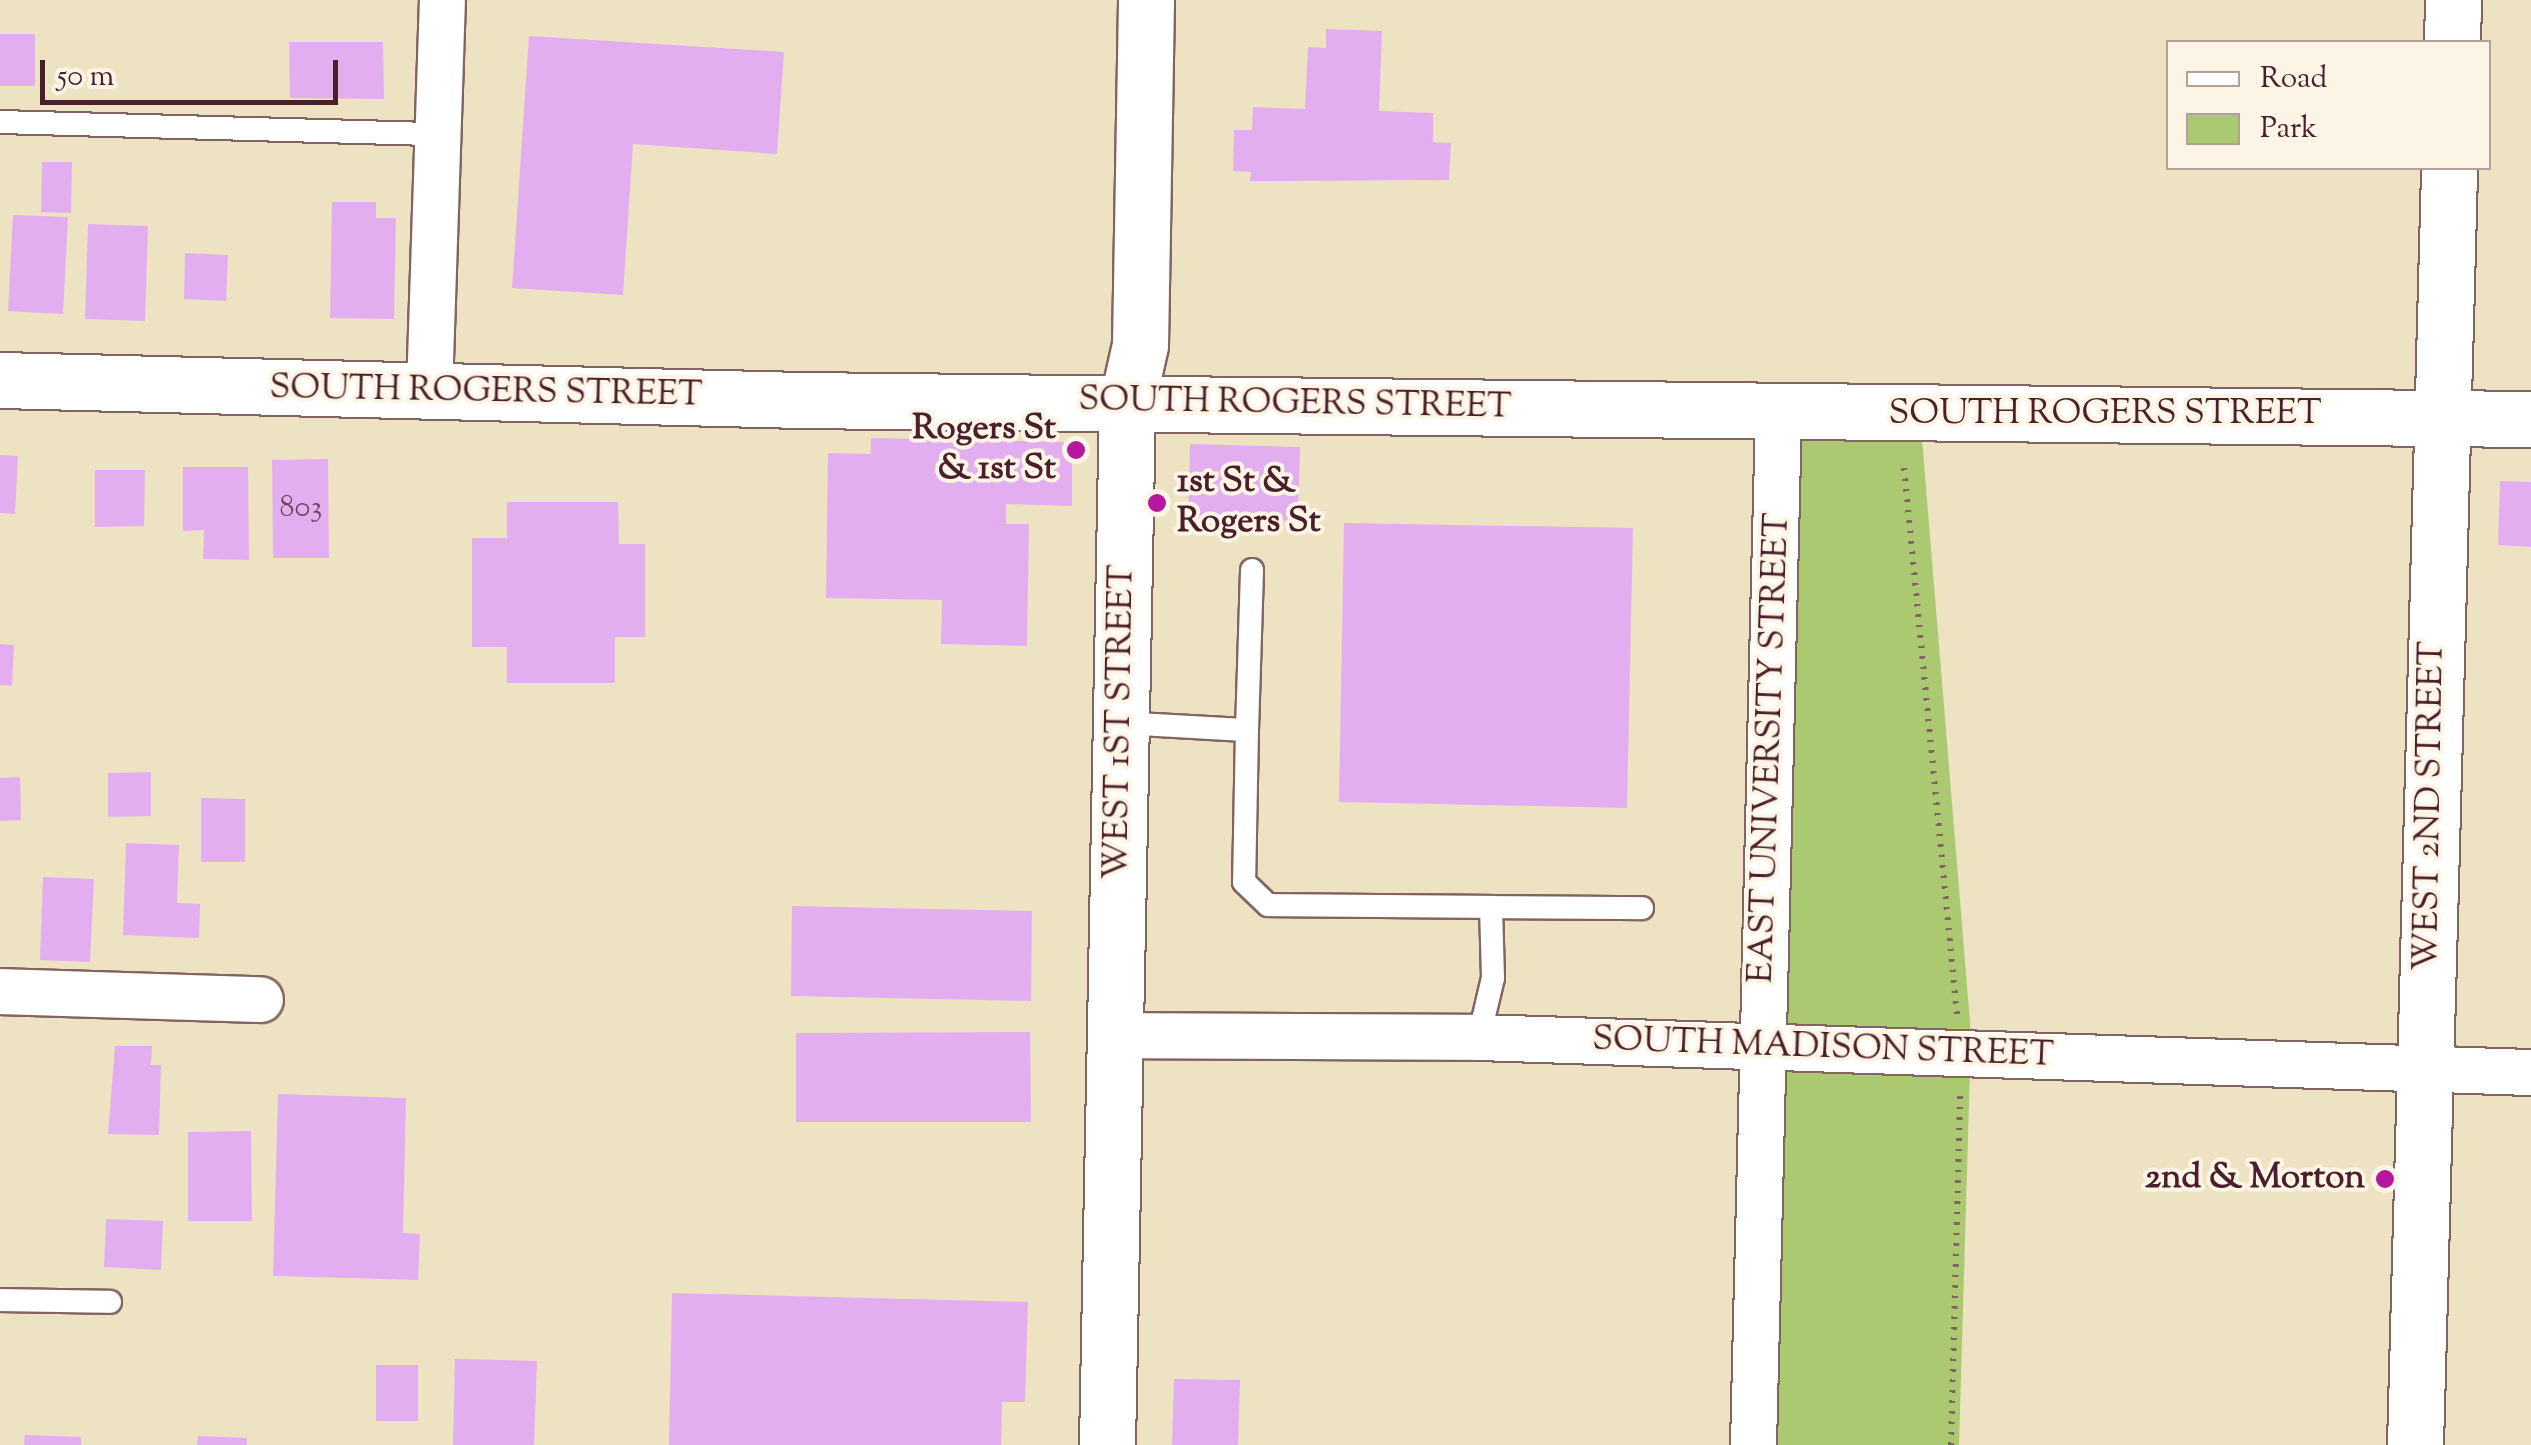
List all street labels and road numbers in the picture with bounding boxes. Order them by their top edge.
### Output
street label: SOUTH ROGERS STREET [269,368,703,418]
street label: SOUTH ROGERS STREET [1078,380,1512,430]
street label: SOUTH ROGERS STREET [1888,394,2322,436]
street label: EAST UNIVERSITY STREET [1742,512,1800,984]
street label: WEST 1ST STREET [1097,564,1145,880]
street label: WEST 2ND STREET [2407,641,2455,971]
street label: SOUTH MADISON STREET [1591,1020,2055,1078]

